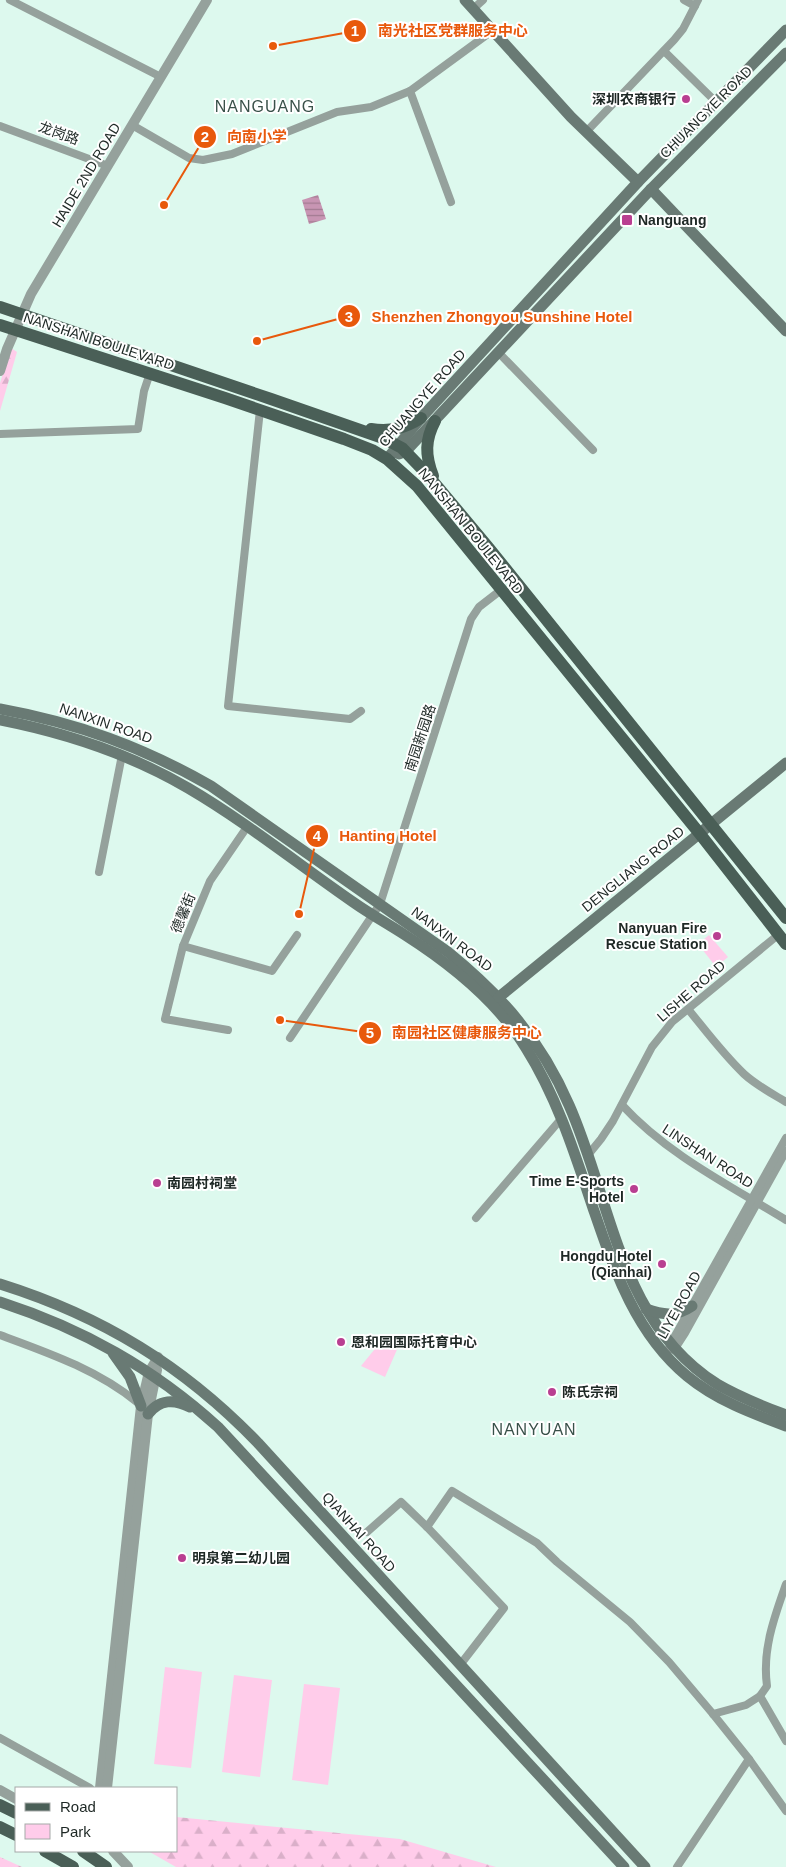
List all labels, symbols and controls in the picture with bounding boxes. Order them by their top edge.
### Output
callout: 南光社区党群服务中心 [343,16,538,46]
text: 1 [351,22,359,39]
text: 南光社区党群服务中心 [378,22,528,39]
street label: CHUANGYE ROAD [657,63,755,161]
place label: 深圳农商银行 [592,91,676,107]
marker: 深圳农商银行 [680,93,692,105]
district label: NANGUANG [215,98,315,115]
street label: 龙岗路 [37,118,81,148]
street label: HAIDE 2ND ROAD [48,120,124,230]
callout: 向南小学 [192,122,297,152]
text: 2 [201,128,209,145]
text: 向南小学 [227,128,287,145]
place label: Nanguang [638,212,706,228]
marker: Nanguang [620,213,634,227]
callout: Shenzhen Zhongyou Sunshine Hotel [336,301,642,331]
text: 3 [345,308,353,325]
text: Shenzhen Zhongyou Sunshine Hotel [372,308,632,325]
street label: NANSHAN BOULEVARD [22,309,176,373]
street label: CHUANGYE ROAD [375,346,469,450]
street label: NANSHAN BOULEVARD [415,465,527,597]
street label: NANXIN ROAD [57,700,155,746]
street label: 南园新园路 [402,702,438,774]
callout: Hanting Hotel [304,821,447,851]
street label: DENGLIANG ROAD [579,823,687,915]
text: 4 [313,827,322,844]
text: Hanting Hotel [339,827,437,844]
street label: 德馨街 [168,891,198,935]
street label: NANXIN ROAD [408,903,496,975]
place label: Nanyuan Fire Rescue Station [606,920,707,952]
marker: Nanyuan Fire Rescue Station [711,930,723,942]
street label: LISHE ROAD [654,957,728,1025]
callout: 南园社区健康服务中心 [357,1018,552,1048]
text: 5 [366,1024,374,1041]
text: 南园社区健康服务中心 [392,1024,542,1041]
street label: LINSHAN ROAD [660,1121,756,1191]
place label: Time E-Sports Hotel [529,1173,624,1205]
place label: 南园村祠堂 [167,1175,237,1191]
marker: 南园村祠堂 [151,1177,163,1189]
marker: Time E-Sports Hotel [628,1183,640,1195]
place label: Hongdu Hotel (Qianhai) [560,1248,652,1280]
marker: Hongdu Hotel (Qianhai) [656,1258,668,1270]
street label: LIYE ROAD [654,1268,704,1342]
place label: 恩和园国际托育中心 [351,1334,477,1350]
marker: 恩和园国际托育中心 [335,1336,347,1348]
place label: 陈氏宗祠 [562,1384,618,1400]
marker: 陈氏宗祠 [546,1386,558,1398]
district label: NANYUAN [491,1421,577,1438]
street label: QIANHAI ROAD [319,1489,399,1575]
place label: 明泉第二幼儿园 [192,1550,290,1566]
marker: 明泉第二幼儿园 [176,1552,188,1564]
legend [15,1787,178,1852]
text: Road [60,1798,96,1815]
text: Park [60,1823,91,1840]

